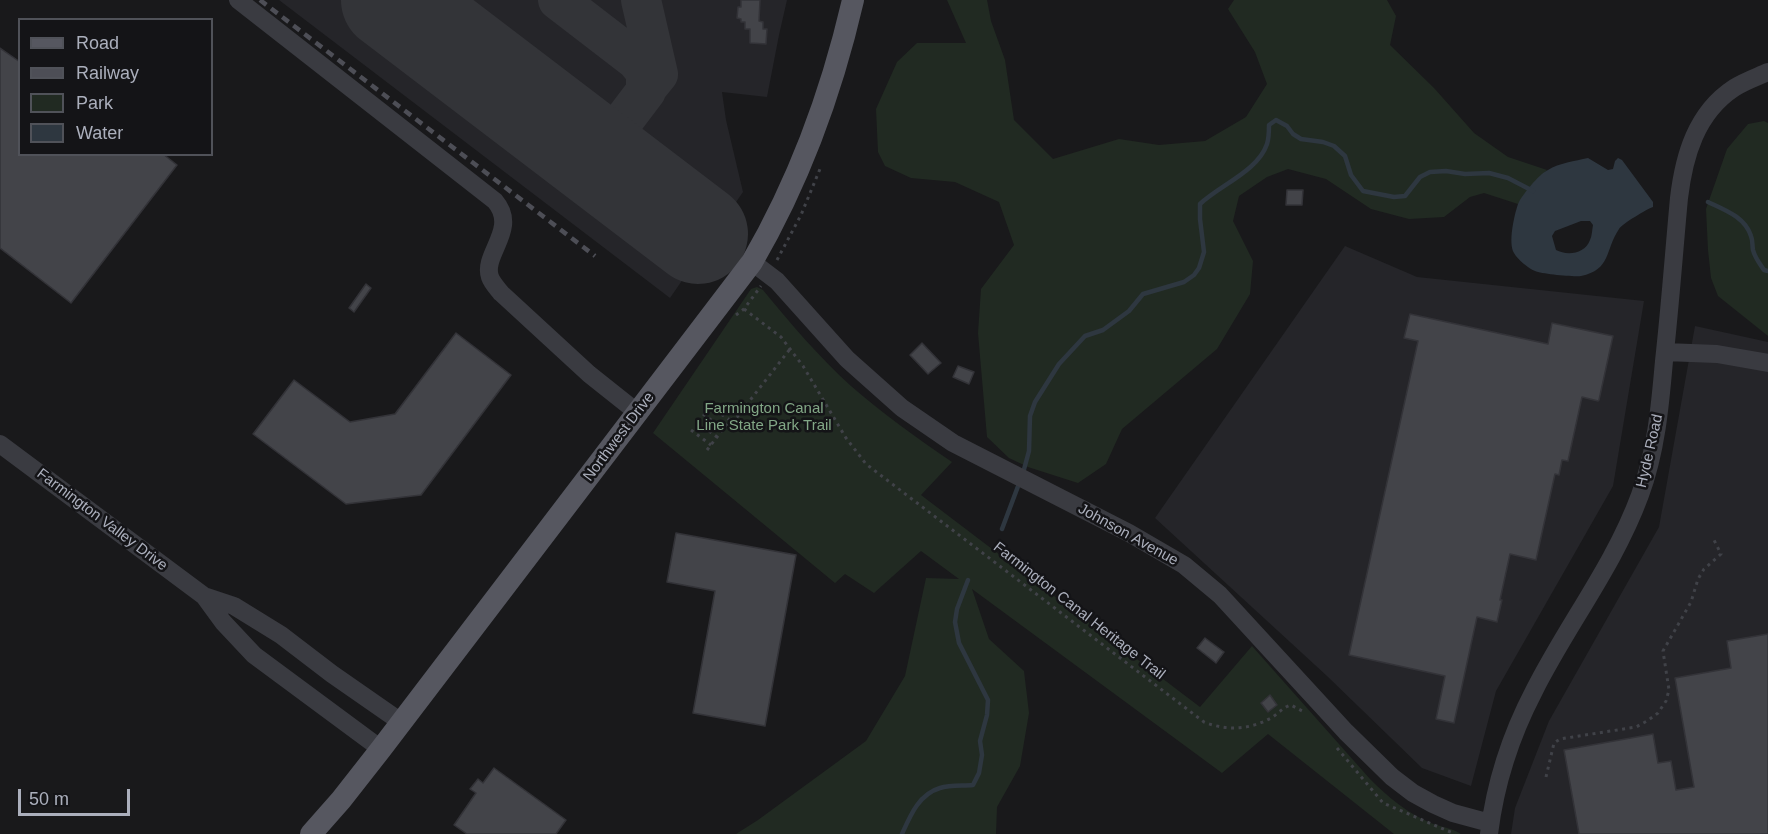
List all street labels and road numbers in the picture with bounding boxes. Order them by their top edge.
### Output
street label: Northwest Drive [580,389,658,485]
street label: Hyde Road [1633,412,1667,490]
street label: Farmington Valley Drive [33,465,171,575]
street label: Johnson Avenue [1075,500,1181,570]
street label: Farmington Canal Heritage Trail [990,538,1168,684]

